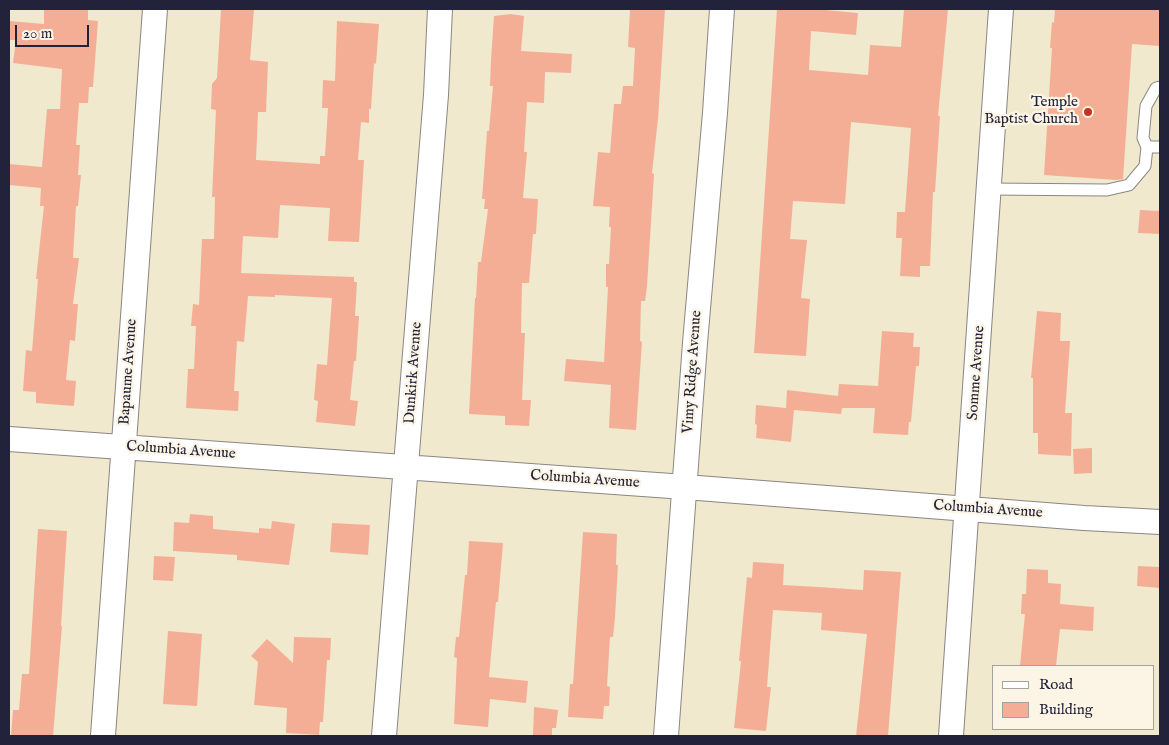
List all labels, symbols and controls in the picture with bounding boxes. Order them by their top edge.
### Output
scale bar [18,15,91,47]
text: 20 m [23,24,52,43]
place label: Temple Baptist Church [984,94,1078,129]
marker: Temple Baptist Church [1082,106,1094,118]
street label: Vimy Ridge Avenue [680,310,706,434]
street label: Bapaume Avenue [116,318,142,426]
street label: Dunkirk Avenue [401,321,427,425]
street label: Somme Avenue [965,325,989,421]
street label: Columbia Avenue [126,438,236,464]
street label: Columbia Avenue [530,467,640,493]
street label: Columbia Avenue [933,497,1043,523]
legend [992,665,1154,730]
text: Road [1039,675,1073,694]
text: Building [1039,700,1093,719]

